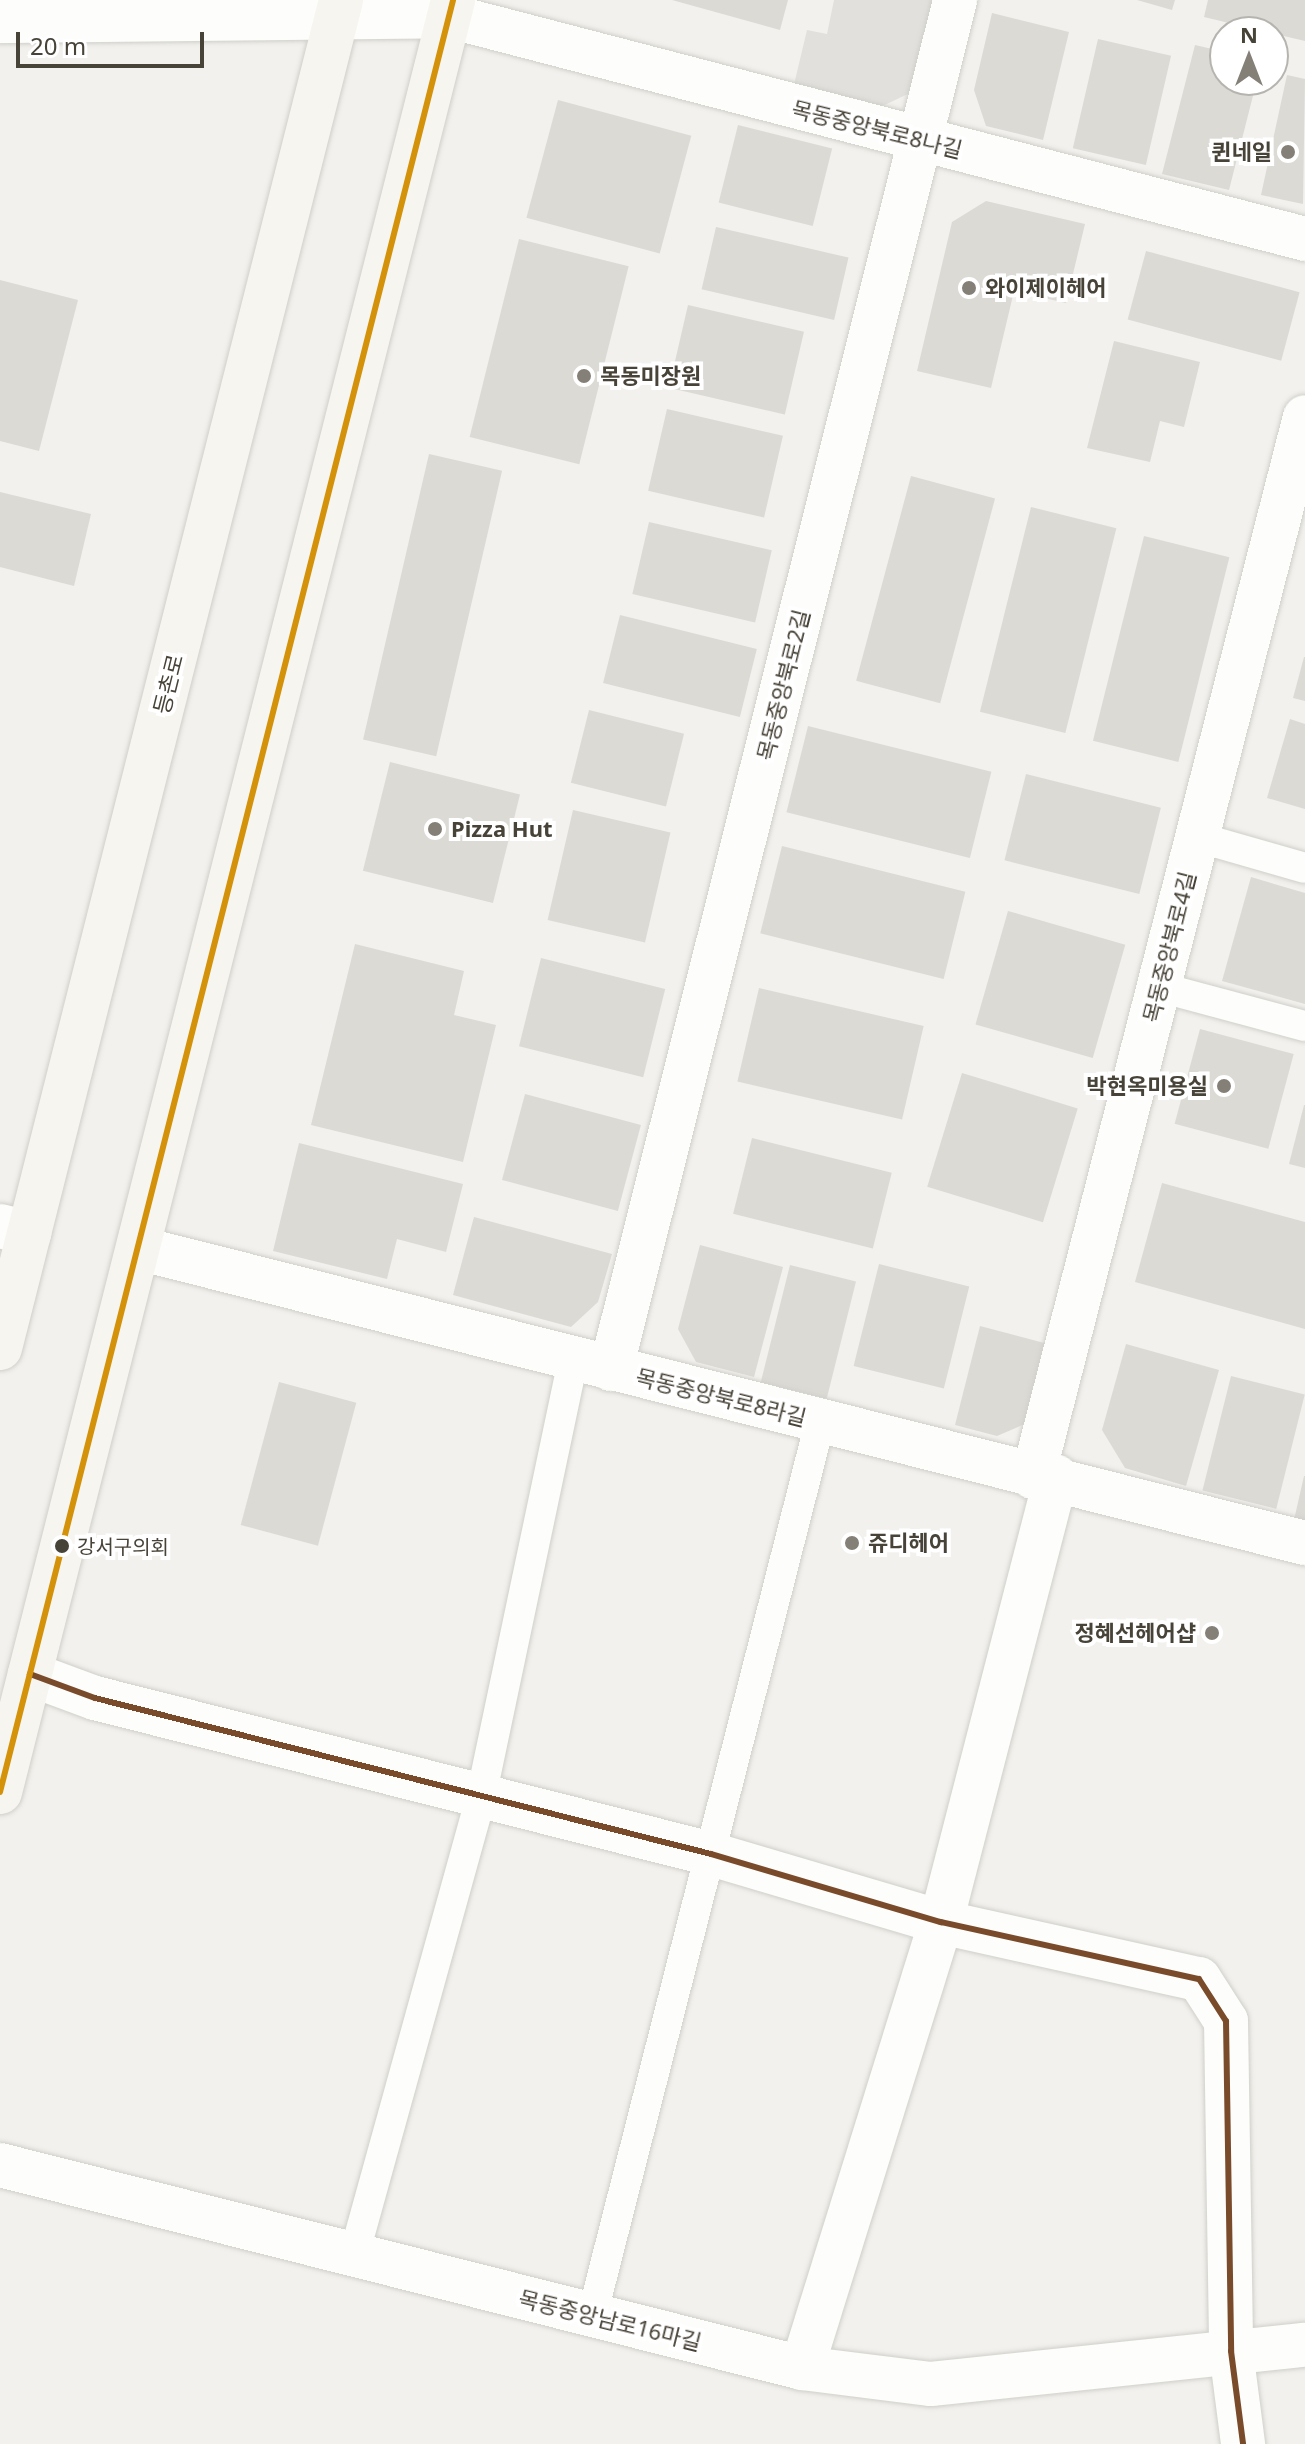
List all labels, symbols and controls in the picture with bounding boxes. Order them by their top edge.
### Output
scale bar [20,16,208,66]
north arrow [1209,16,1289,96]
text: N [1240,19,1258,49]
text: 20 m [30,29,86,62]
street label: 목동중앙북로8나길 [789,95,965,163]
place label: 퀸네일 [1211,139,1272,165]
marker: 퀸네일 [1279,143,1297,161]
place label: 와이제이헤어 [985,275,1106,301]
marker: 와이제이헤어 [960,279,978,297]
place label: 목동미장원 [600,363,701,389]
marker: 목동미장원 [575,367,593,385]
street label: 목동중앙북로2길 [752,607,814,763]
street label: 등촌로 [148,651,188,717]
place label: Pizza Hut [451,816,553,842]
marker: Pizza Hut [426,820,444,838]
street label: 목동중앙북로4길 [1138,869,1200,1025]
place label: 박현옥미용실 [1087,1073,1208,1099]
marker: 박현옥미용실 [1215,1077,1233,1095]
street label: 목동중앙북로8라길 [633,1363,809,1431]
place label: 쥬디헤어 [868,1530,949,1556]
place label: 강서구의회 [77,1534,169,1558]
marker: 쥬디헤어 [843,1534,861,1552]
marker: 강서구의회 [54,1538,70,1554]
place label: 정혜선헤어샵 [1075,1620,1196,1646]
marker: 정혜선헤어샵 [1203,1624,1221,1642]
street label: 목동중앙남로16마길 [516,2285,704,2355]

